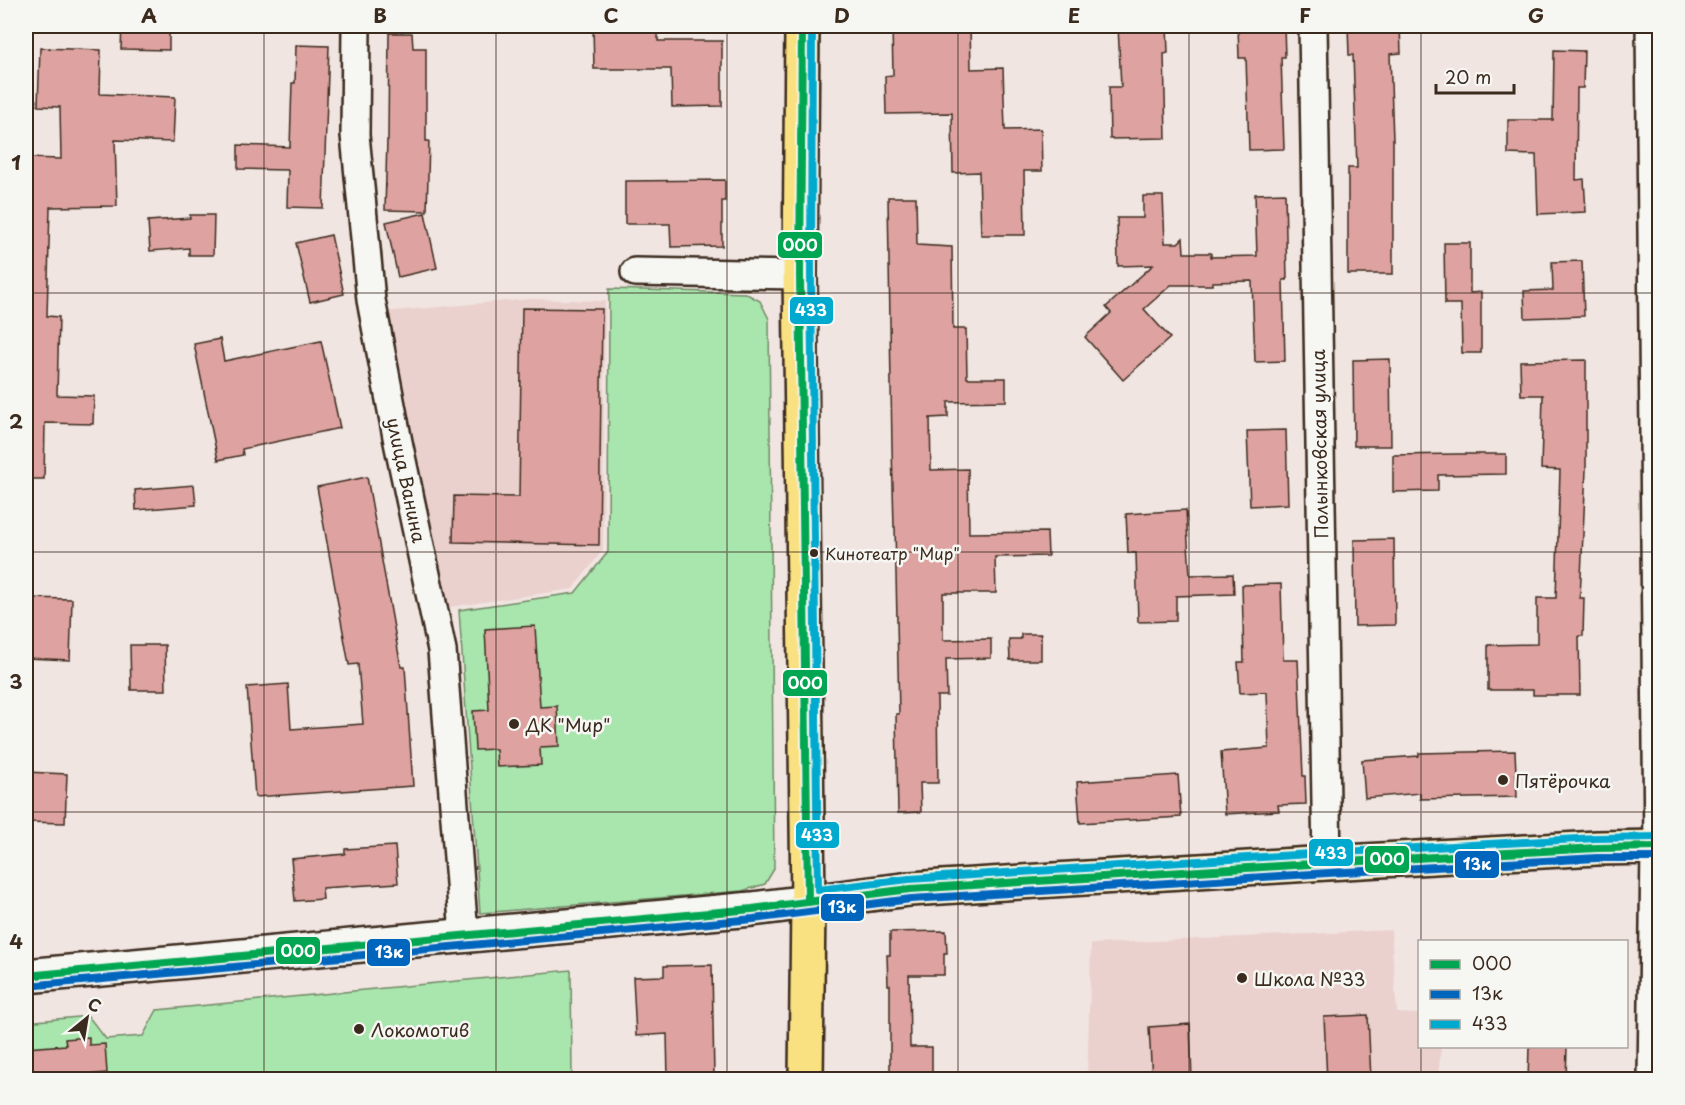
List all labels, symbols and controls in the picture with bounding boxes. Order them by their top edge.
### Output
text: A [141,0,157,30]
text: B [373,0,387,30]
text: C [603,0,619,30]
text: D [834,0,850,30]
text: E [1068,0,1080,30]
text: F [1299,0,1311,30]
text: G [1528,0,1544,30]
scale bar [1436,57,1514,95]
text: 20 m [1445,63,1491,90]
text: 1 [11,147,21,177]
line badge: 000 [777,231,823,259]
text: 000 [782,232,818,256]
line badge: 433 [789,296,834,325]
text: 433 [795,297,827,321]
street label: Полынковская улица [1304,348,1334,539]
text: 2 [9,406,23,436]
street label: улица Ванина [381,415,434,546]
place label: Кинотеатр "Мир" [825,541,960,565]
marker: Кинотеатр "Мир" [808,547,820,559]
text: 3 [9,666,23,696]
line badge: 000 [782,669,828,697]
text: 000 [787,670,823,694]
place label: ДК "Мир" [525,711,610,738]
marker: ДК "Мир" [507,717,521,731]
place label: Пятёрочка [1515,767,1611,794]
marker: Пятёрочка [1496,773,1510,787]
line badge: 433 [795,821,840,849]
text: 433 [801,822,833,846]
line badge: 433 [1308,838,1354,867]
text: 433 [1315,840,1347,864]
line badge: 000 [1364,845,1410,874]
text: 000 [1369,846,1405,870]
line badge: 13к [1454,850,1500,879]
text: 13к [1463,851,1492,875]
line badge: 13к [820,893,865,922]
text: 13к [828,894,857,918]
text: 4 [9,926,23,956]
line badge: 000 [275,936,321,965]
text: 000 [280,938,316,962]
line badge: 13к [366,938,411,967]
text: 13к [375,939,404,963]
legend [1418,940,1628,1048]
text: 000 [1472,949,1512,976]
place label: Школа №33 [1254,965,1366,992]
marker: Школа №33 [1235,971,1249,985]
text: 13к [1472,979,1503,1006]
north arrow [57,988,117,1048]
text: С [84,991,106,1018]
text: 433 [1472,1009,1507,1036]
place label: Локомотив [371,1016,469,1043]
marker: Локомотив [352,1022,366,1036]

